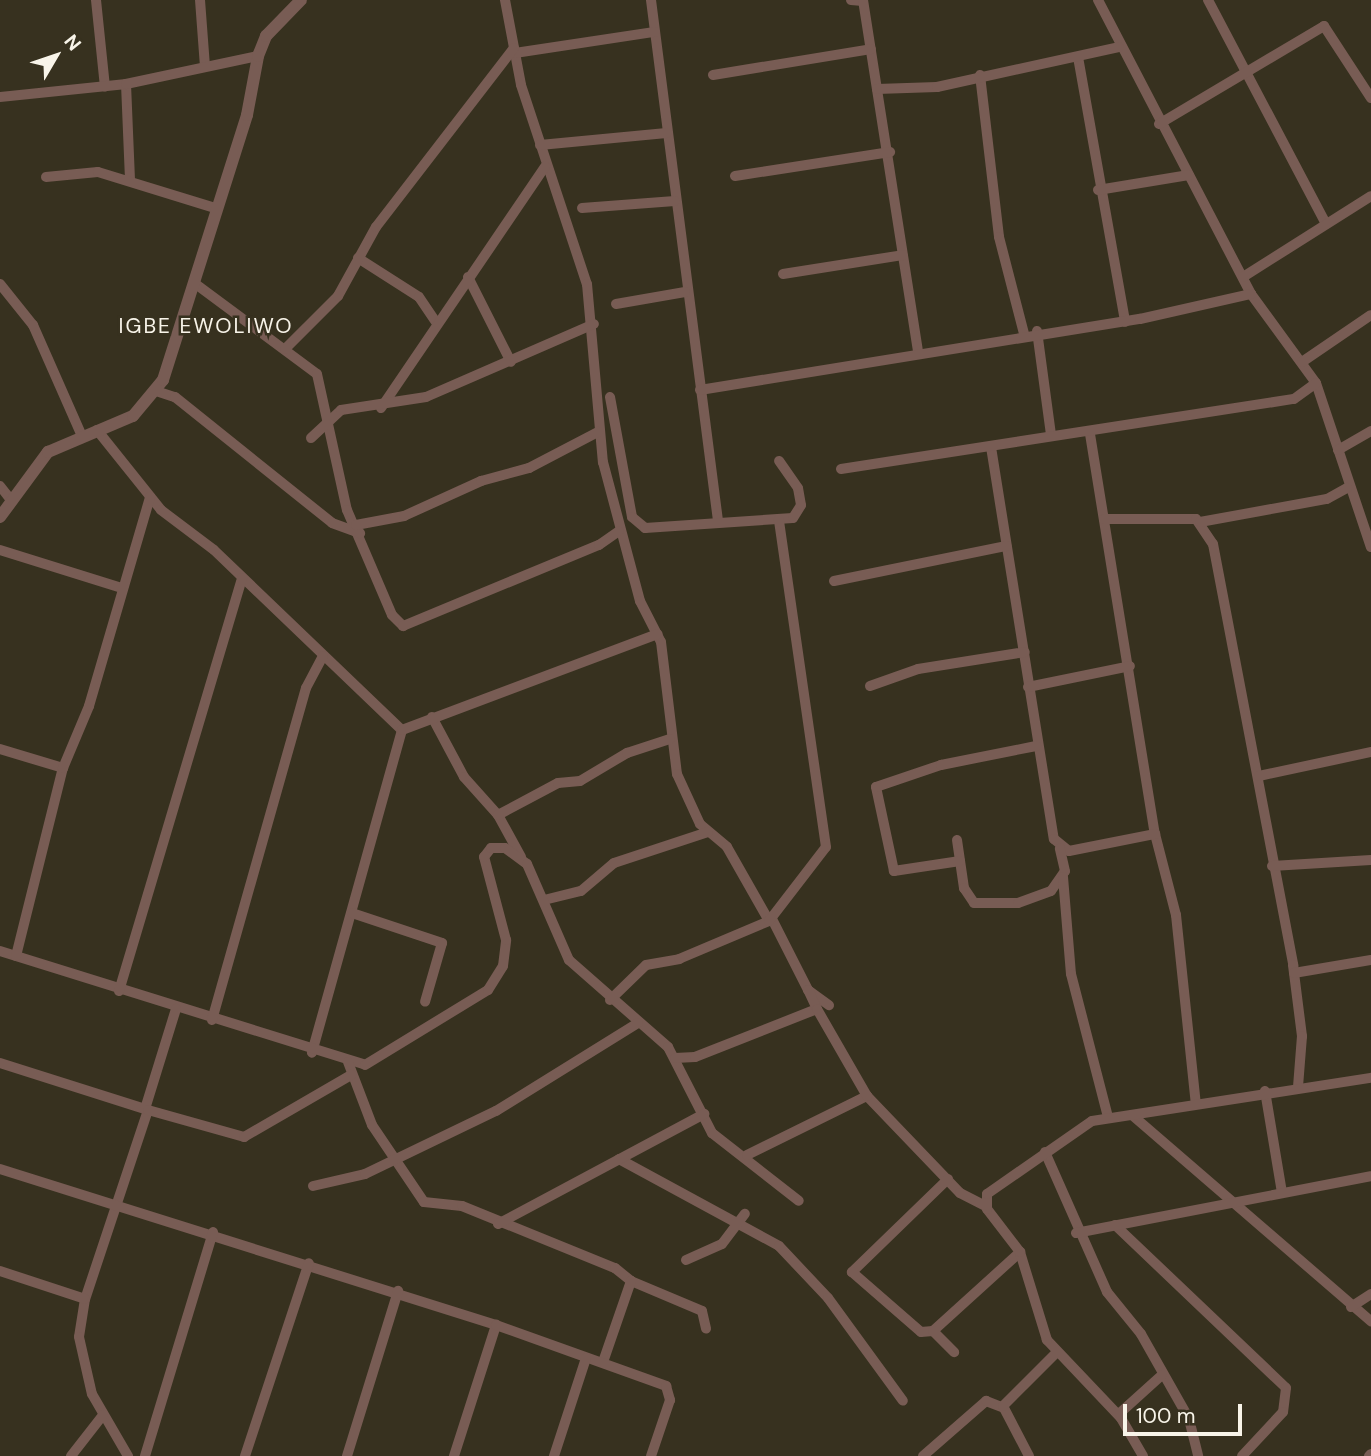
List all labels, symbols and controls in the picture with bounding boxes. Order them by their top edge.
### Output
north arrow [21,21,91,91]
text: N [59,29,87,56]
district label: IGBE EWOLIWO [120,313,292,339]
scale bar [1126,1390,1245,1434]
text: 100 m [1136,1402,1196,1430]

